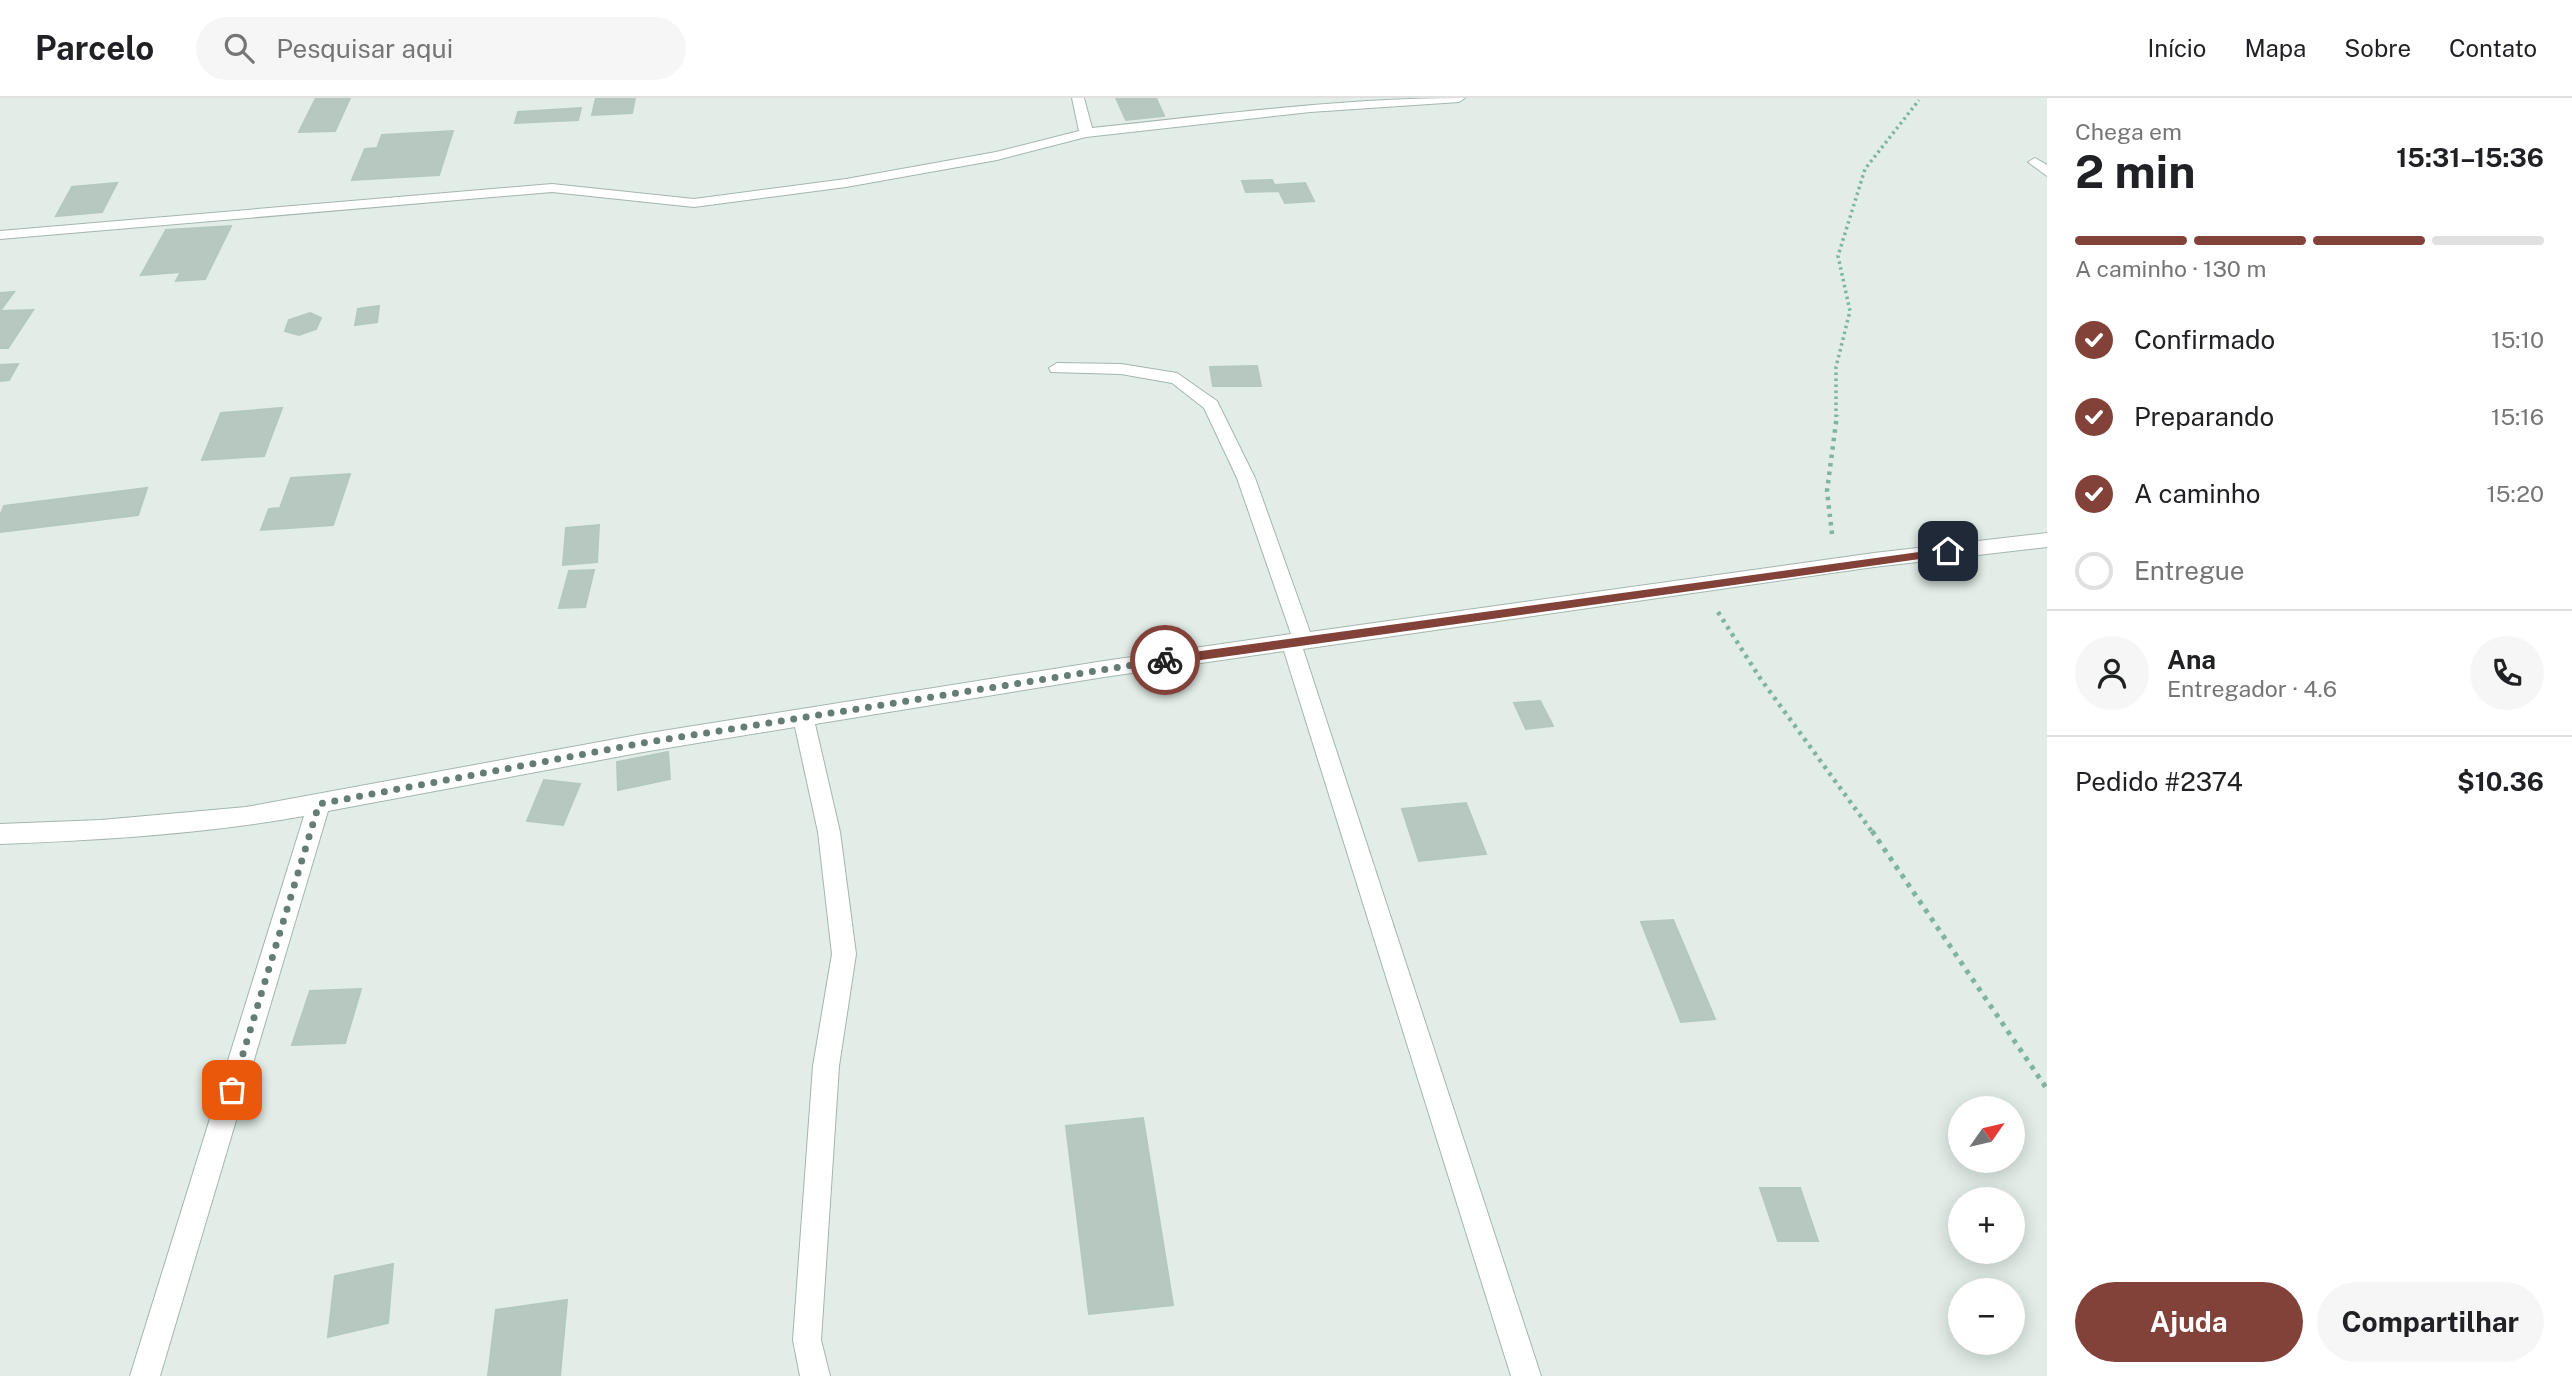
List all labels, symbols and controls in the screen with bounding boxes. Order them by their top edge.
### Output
search box [196,17,686,80]
text: Parcelo [35,29,154,67]
icon: search [220,29,258,67]
text: Pesquisar aqui [276,33,453,64]
text: Início [2148,34,2206,62]
text: Mapa [2244,34,2306,62]
text: Sobre [2344,34,2411,62]
text: Contato [2449,34,2537,62]
text: Chega em [2075,118,2182,145]
text: 15:31–15:36 [2396,142,2544,173]
text: 2 min [2075,144,2195,198]
text: A caminho · 130 m [2075,255,2266,282]
icon: check [2075,321,2113,359]
text: Confirmado [2134,324,2275,355]
text: 15:10 [2491,326,2544,353]
icon: check [2075,398,2113,436]
text: Preparando [2134,401,2274,432]
text: 15:16 [2491,403,2544,430]
icon: check [2075,475,2113,513]
text: A caminho [2134,478,2261,509]
text: 15:20 [2486,480,2544,507]
pin [1918,521,1978,581]
icon: home [1929,532,1967,570]
text: Entregue [2134,555,2245,586]
courier [1130,625,1200,695]
button: person [2075,636,2149,710]
button: phone [2470,636,2544,710]
icon: bike [1146,641,1184,679]
text: Ana [2167,644,2216,675]
text: Entregador · 4.6 [2167,675,2337,702]
text: Pedido #2374 [2075,766,2243,797]
text: $10.36 [2457,766,2544,797]
pin [202,1060,262,1120]
icon: bag [213,1071,251,1109]
north arrow [1948,1096,2025,1172]
map controls [1948,1096,2025,1355]
button: + [1948,1187,2025,1264]
button: − [1948,1278,2025,1355]
button: Ajuda [2075,1282,2303,1362]
button: Compartilhar [2317,1282,2544,1362]

